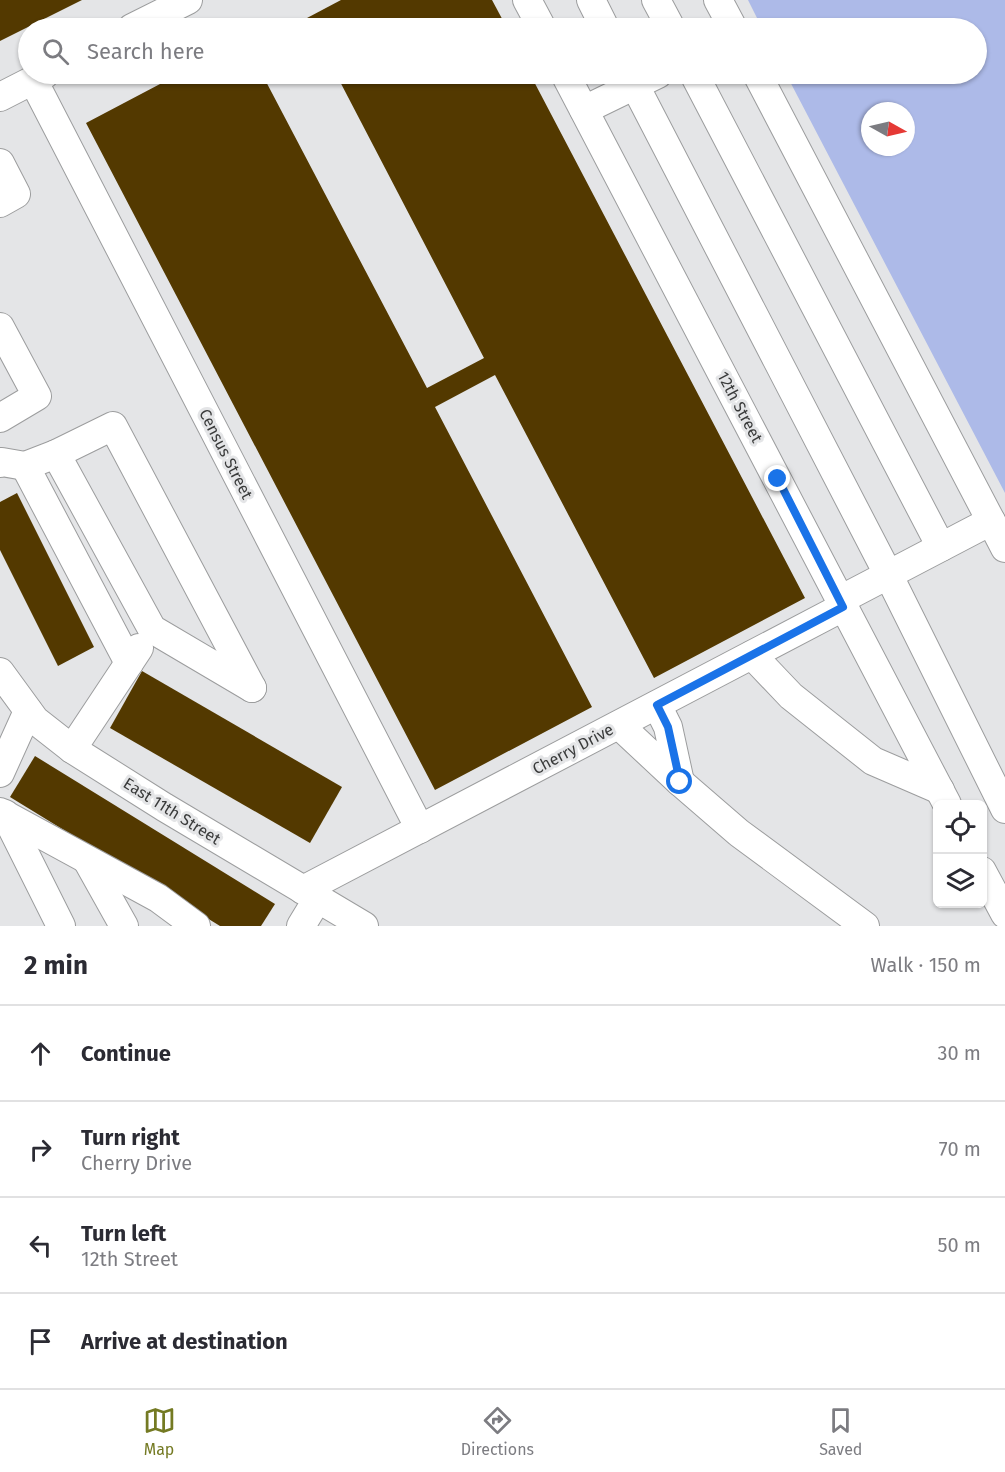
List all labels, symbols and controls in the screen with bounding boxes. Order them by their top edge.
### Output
search box [18,18,987,84]
icon: search [39,35,72,68]
text: Search here [87,38,205,65]
north arrow [861,102,915,156]
street label: 12th Street [713,368,767,446]
street label: Census Street [195,406,257,502]
route end [764,465,790,491]
street label: Cherry Drive [529,720,617,778]
route start [666,768,692,794]
street label: East 11th Street [120,774,224,849]
map controls [933,800,987,908]
button: locate [933,800,987,854]
button: layers [933,854,987,908]
text: 2 min [24,950,88,981]
text: Walk · 150 m [871,953,981,977]
icon: ahead [24,1037,57,1070]
text: Continue [81,1040,171,1067]
text: 30 m [937,1041,981,1065]
text: Turn right [81,1124,180,1151]
icon: right [24,1133,57,1166]
text: 70 m [939,1137,981,1161]
text: Cherry Drive [81,1151,192,1175]
text: Turn left [81,1220,166,1247]
icon: left [24,1229,57,1262]
text: 50 m [937,1233,981,1257]
text: 12th Street [81,1247,178,1271]
icon: arrive [24,1325,57,1358]
text: Arrive at destination [81,1328,288,1355]
tab: Map [143,1404,176,1459]
tab: Directions [461,1404,534,1459]
tab: Saved [819,1404,862,1459]

